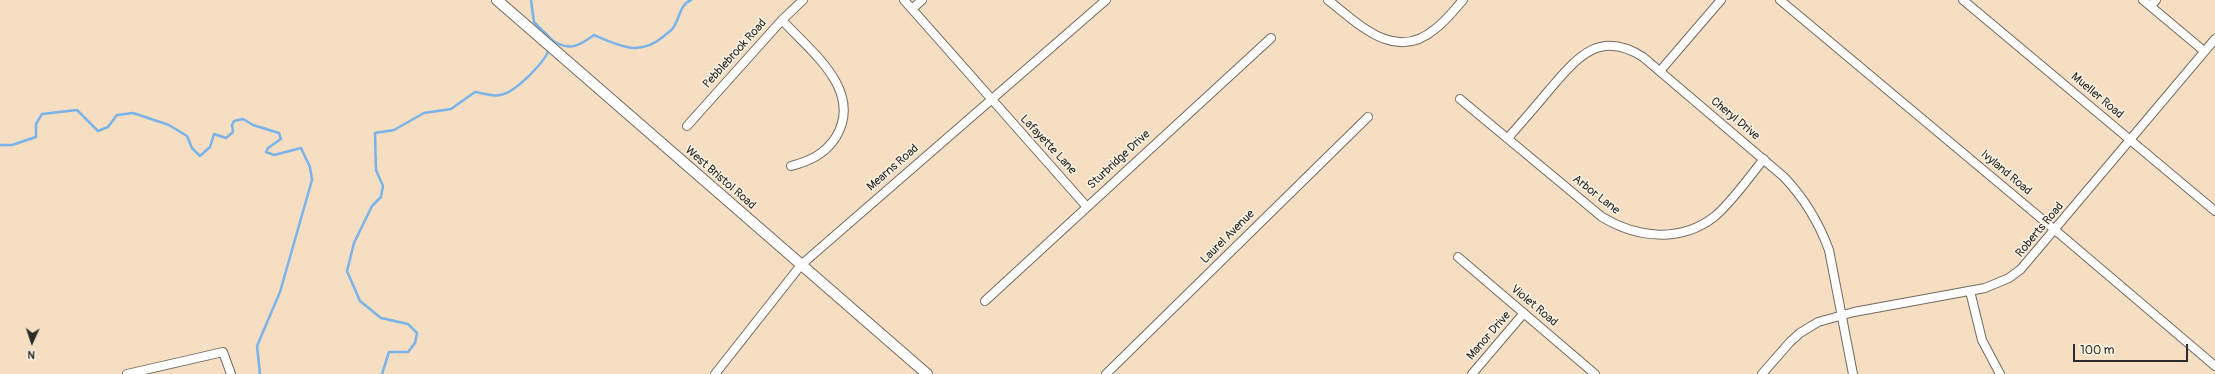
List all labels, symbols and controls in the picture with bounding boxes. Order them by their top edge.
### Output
street label: Pebblebrook Road [700,16,770,92]
street label: Mueller Road [2068,70,2126,122]
street label: Cheryl Drive [1708,94,1762,144]
street label: Lafayette Lane [1017,112,1079,178]
street label: Sturbridge Drive [1085,127,1153,193]
street label: Mearns Road [864,142,922,194]
street label: West Bristol Road [682,143,758,213]
street label: Ivyland Road [1978,148,2034,198]
street label: Arbor Lane [1570,172,1622,218]
street label: Roberts Road [2013,200,2067,260]
street label: Laurel Avenue [1198,207,1258,267]
street label: Violet Road [1508,282,1560,330]
street label: Manor Drive [1464,309,1514,363]
north arrow [12,322,52,362]
scale bar [2075,336,2190,362]
text: 100 m [2080,343,2114,358]
text: N [27,348,35,361]

